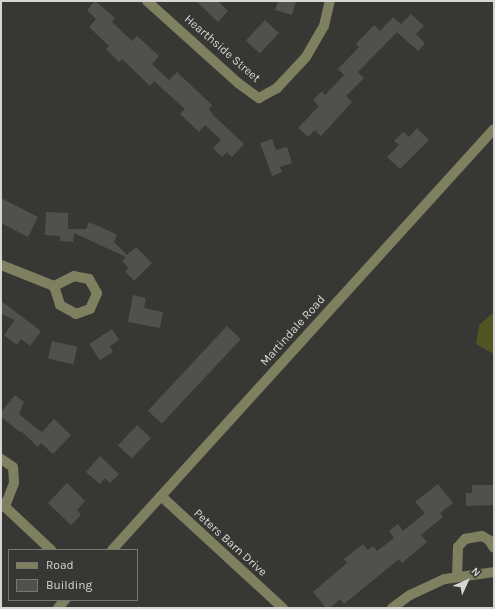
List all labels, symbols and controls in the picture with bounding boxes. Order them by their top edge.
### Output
street label: Hearthside Street [181,12,263,86]
street label: Martindale Road [257,293,329,369]
street label: Peters Barn Drive [190,506,270,580]
legend [8,549,138,601]
text: Road [46,558,74,572]
north arrow [447,561,487,601]
text: N [468,565,483,580]
text: Building [46,578,92,592]

